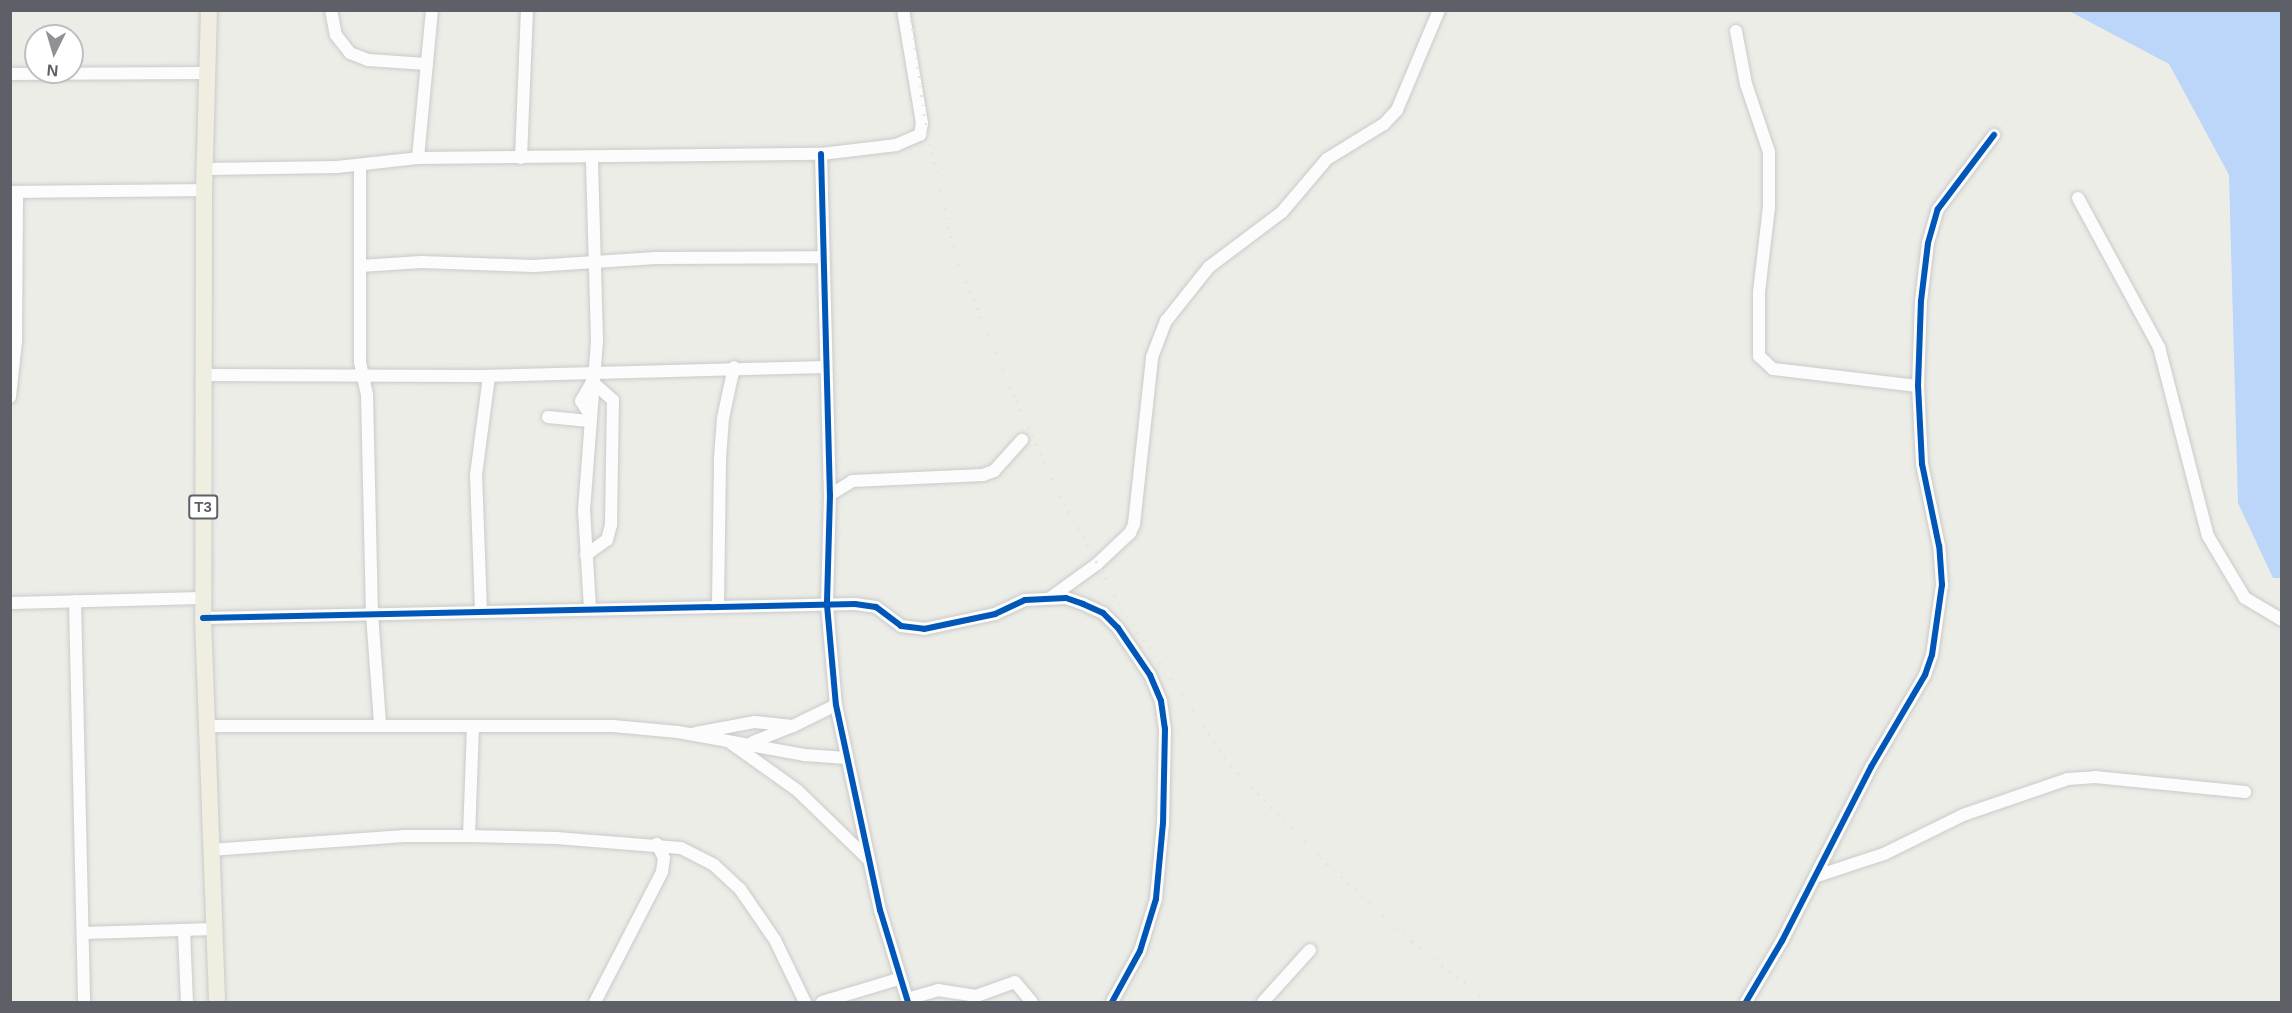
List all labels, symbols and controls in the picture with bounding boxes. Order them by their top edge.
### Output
north arrow [24,24,84,84]
text: N [46,61,59,79]
road number: T3 [188,495,218,519]

